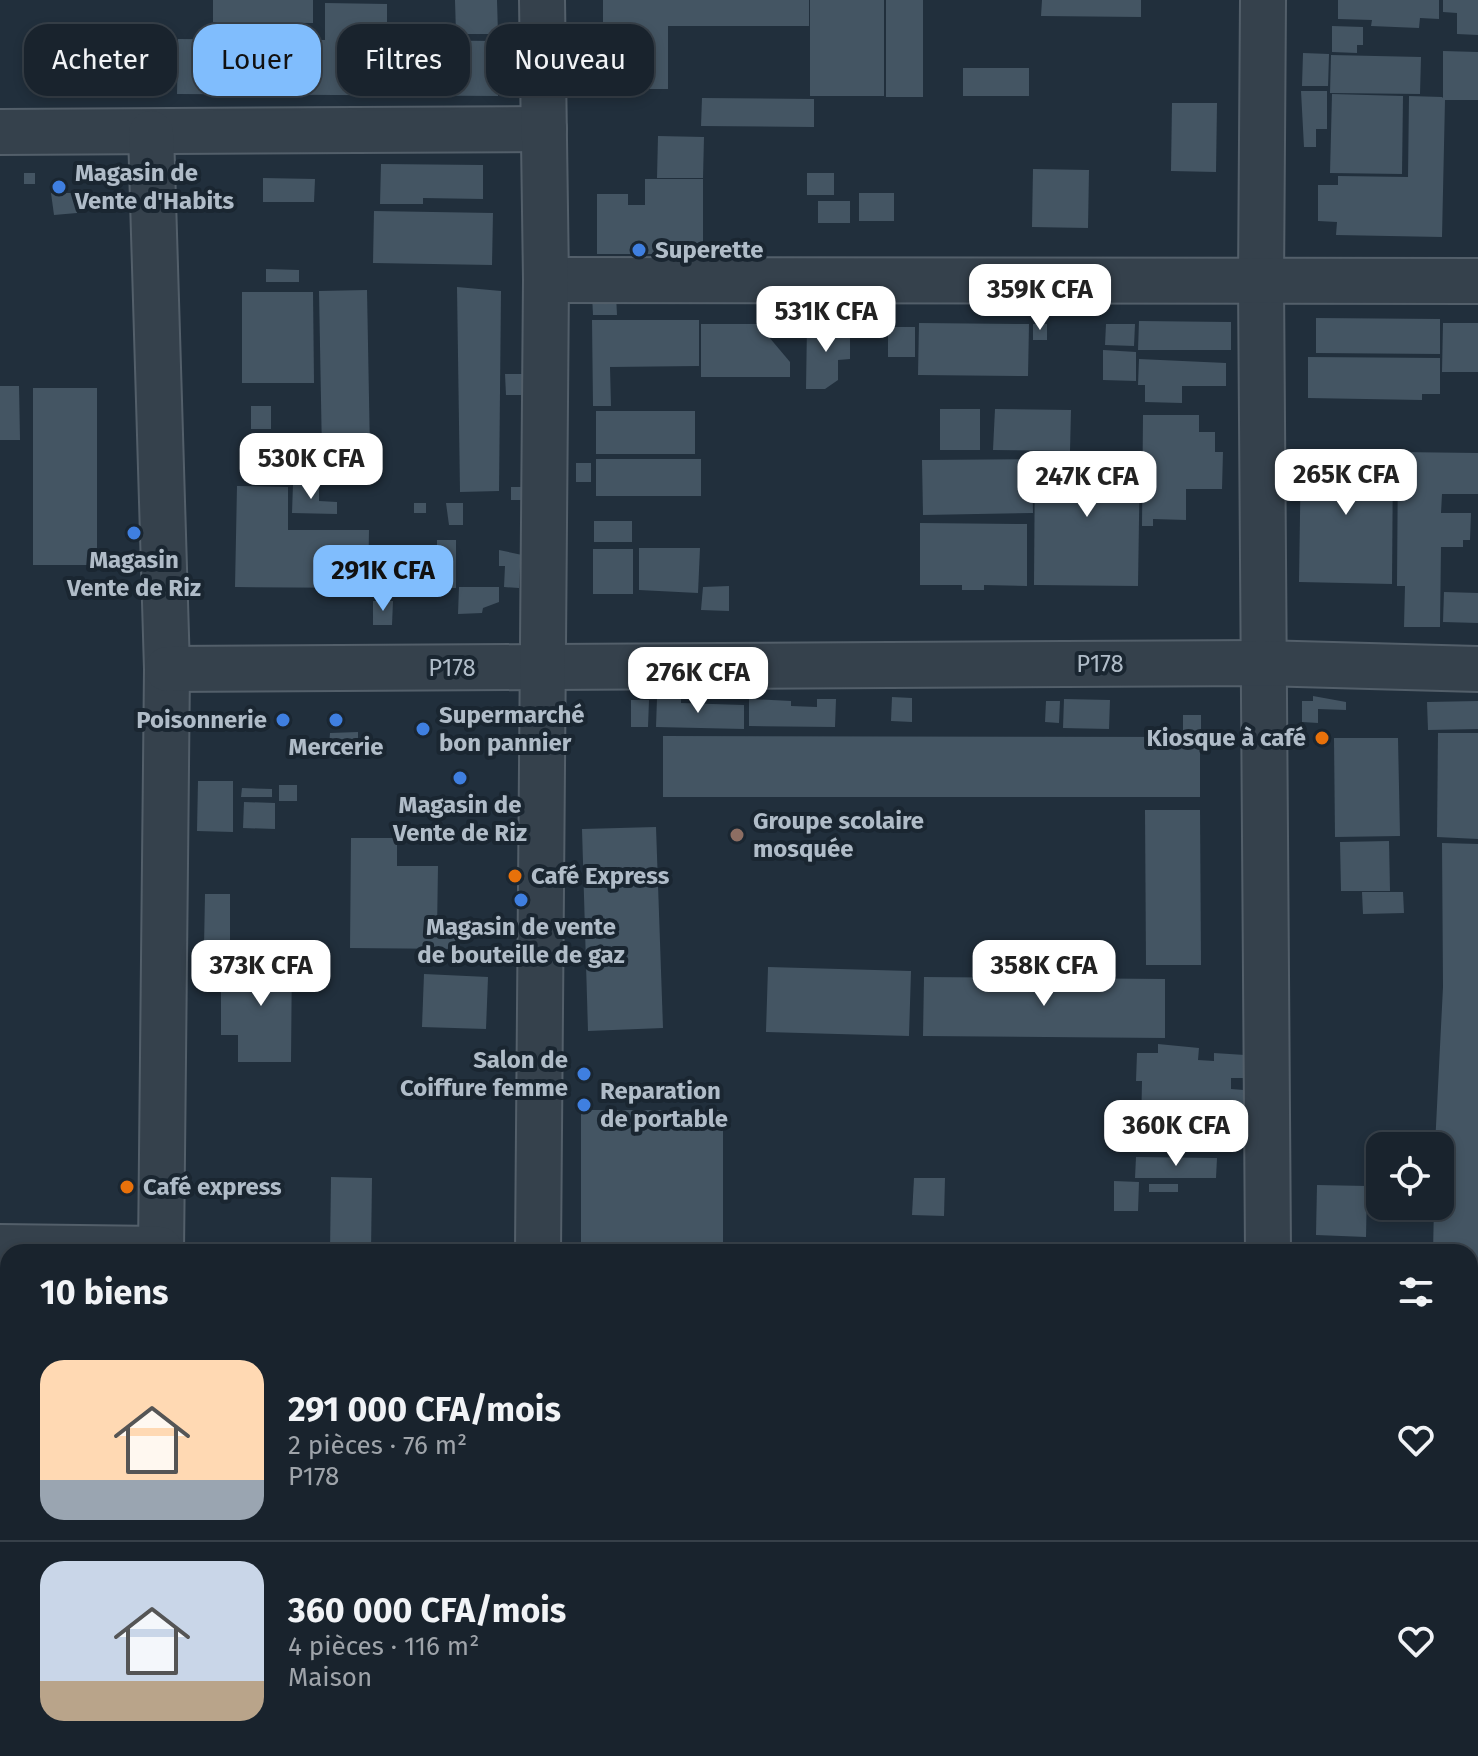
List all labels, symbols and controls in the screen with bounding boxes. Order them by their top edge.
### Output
chip: Acheter [24,24,177,96]
chip: Louer [193,24,321,96]
chip: Filtres [337,24,470,96]
chip: Nouveau [486,24,654,96]
place label: Magasin de Vente d'Habits [74,159,235,215]
marker: Magasin de Vente d'Habits [50,178,68,196]
place label: Superette [655,236,764,264]
marker: Superette [630,241,648,259]
pin: 359K CFA [957,264,1123,332]
text: 359K CFA [987,274,1093,305]
pin: 531K CFA [743,286,909,354]
text: 531K CFA [775,296,878,327]
pin: 530K CFA [228,433,394,501]
text: 530K CFA [258,443,364,474]
pin: 265K CFA [1263,449,1429,517]
pin: 247K CFA [1004,451,1170,519]
text: 265K CFA [1293,459,1399,490]
text: 247K CFA [1035,461,1139,492]
marker: Magasin Vente de Riz [125,524,143,542]
pin: 291K CFA [300,545,466,613]
place label: Magasin Vente de Riz [66,546,201,602]
text: 291K CFA [331,555,435,586]
pin: 276K CFA [615,647,781,715]
street label: P178 [1076,650,1124,678]
street label: P178 [428,654,476,682]
text: 276K CFA [646,657,750,688]
place label: Supermarché bon pannier [439,701,585,757]
place label: Poisonnerie [136,706,267,734]
marker: Poisonnerie [274,711,292,729]
marker: Mercerie [327,711,345,729]
marker: Supermarché bon pannier [414,720,432,738]
place label: Kiosque à café [1147,724,1306,752]
marker: Kiosque à café [1313,729,1331,747]
place label: Mercerie [289,733,383,761]
marker: Magasin de Vente de Riz [451,769,469,787]
place label: Magasin de Vente de Riz [392,791,527,847]
place label: Groupe scolaire mosquée [753,807,924,863]
marker: Groupe scolaire mosquée [728,826,746,844]
place label: Café Express [531,862,670,890]
marker: Café Express [506,867,524,885]
marker: Magasin de vente de bouteille de gaz [512,891,530,909]
place label: Magasin de vente de bouteille de gaz [417,913,625,969]
pin: 373K CFA [178,940,344,1008]
pin: 358K CFA [961,940,1127,1008]
text: 373K CFA [209,950,313,981]
text: 358K CFA [991,950,1097,981]
place label: Salon de Coiffure femme [400,1046,568,1102]
marker: Salon de Coiffure femme [575,1065,593,1083]
place label: Reparation de portable [600,1077,728,1133]
marker: Reparation de portable [575,1096,593,1114]
pin: 360K CFA [1093,1100,1259,1168]
text: 360K CFA [1122,1110,1230,1141]
map controls [1366,1132,1454,1220]
button: locate [1366,1132,1454,1220]
place label: Café express [143,1173,282,1201]
marker: Café express [118,1178,136,1196]
icon: filters [1394,1270,1438,1314]
text: 10 biens [40,1272,168,1313]
text: 291 000 CFA/mois [288,1389,561,1430]
icon: home [104,1392,200,1488]
icon: heart [1394,1418,1438,1462]
text: 2 pièces · 76 m² [288,1430,467,1461]
text: P178 [288,1461,339,1492]
text: 360 000 CFA/mois [288,1590,566,1631]
icon: home [104,1593,200,1689]
icon: heart [1394,1619,1438,1663]
text: 4 pièces · 116 m² [288,1631,479,1662]
text: Maison [288,1662,372,1693]

